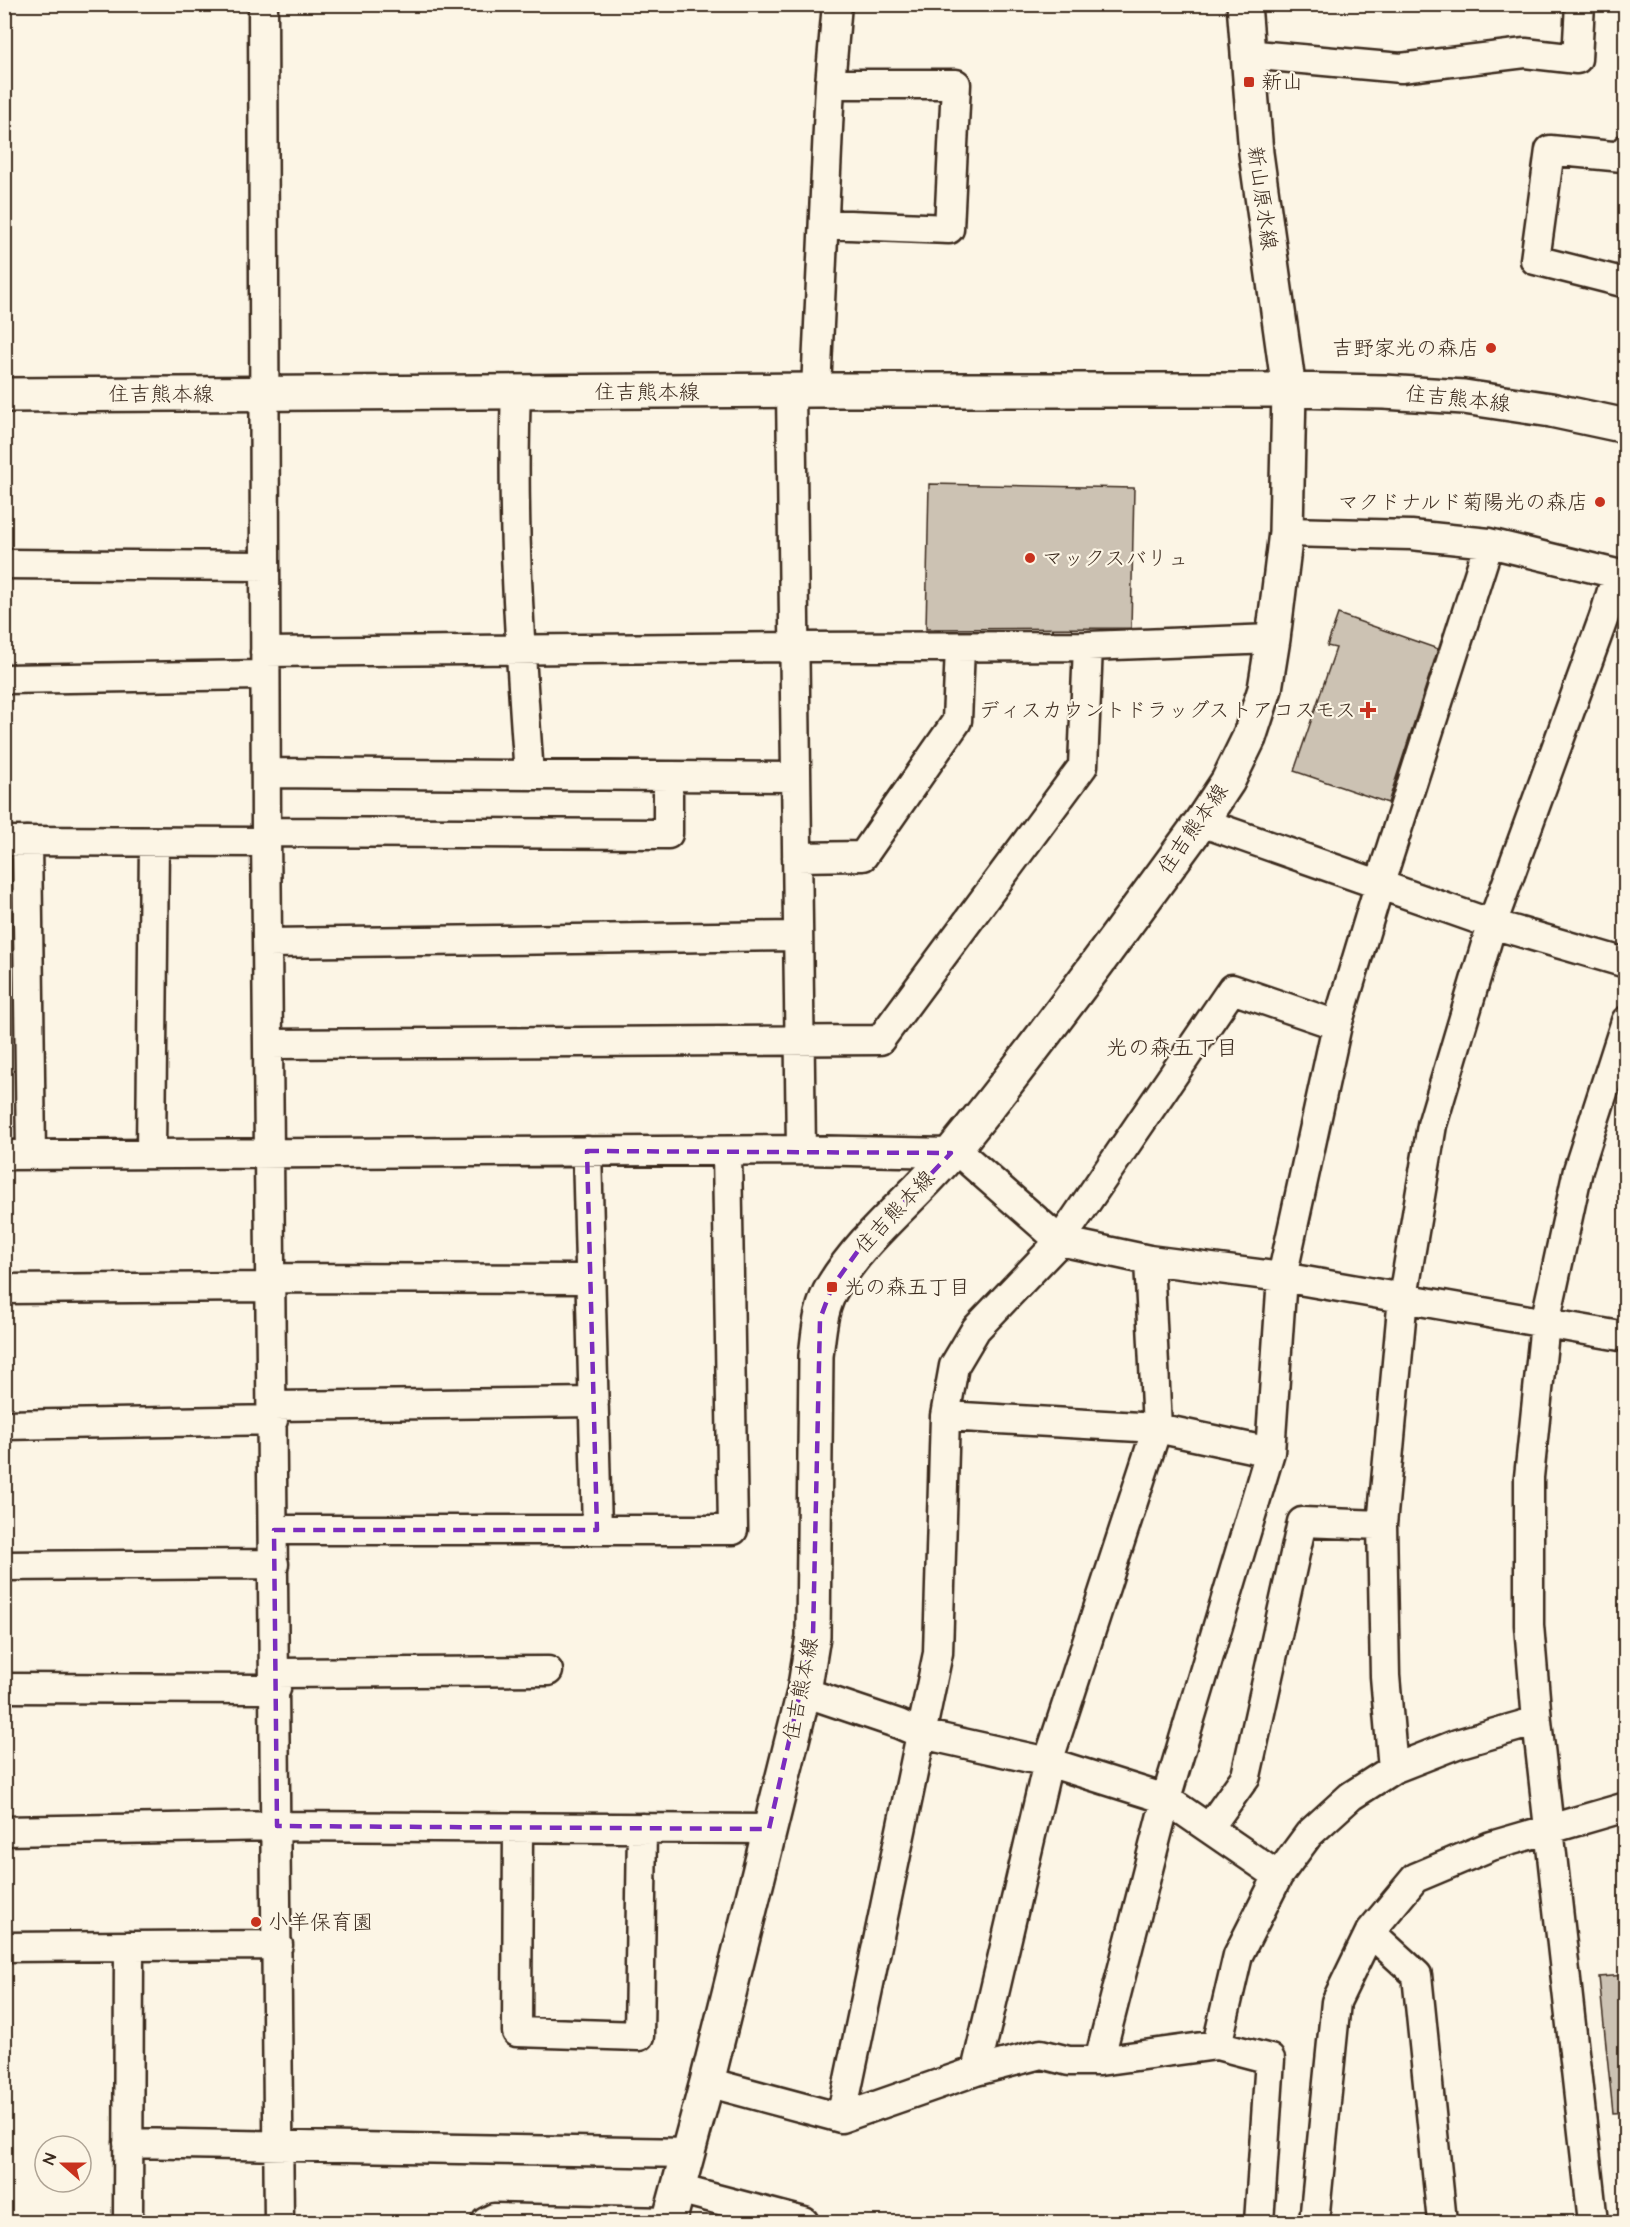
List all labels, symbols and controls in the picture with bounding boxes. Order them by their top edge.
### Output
place label: 新山 [1261,68,1303,97]
marker: 新山 [1242,75,1256,89]
street label: 新山原水線 [1240,144,1284,252]
place label: 吉野家光の森店 [1332,334,1479,363]
marker: 吉野家光の森店 [1484,341,1498,355]
street label: 住吉熊本線 [595,378,700,407]
street label: 住吉熊本線 [1404,379,1512,419]
street label: 住吉熊本線 [109,380,214,409]
place label: マクドナルド菊陽光の森店 [1338,488,1588,517]
marker: マクドナルド菊陽光の森店 [1593,495,1607,509]
place label: マックスバリュ [1042,544,1189,573]
marker: マックスバリュ [1023,551,1037,565]
place label: ディスカウントドラッグストアコスモス [979,696,1356,725]
marker: ディスカウントドラッグストアコスモス [1361,703,1375,717]
street label: 住吉熊本線 [1151,778,1235,880]
district label: 光の森五丁目 [1106,1033,1238,1064]
street label: 住吉熊本線 [849,1164,941,1260]
place label: 光の森五丁目 [844,1273,970,1302]
marker: 光の森五丁目 [825,1280,839,1294]
street label: 住吉熊本線 [777,1635,825,1743]
place label: 小羊保育園 [268,1908,373,1937]
marker: 小羊保育園 [249,1915,263,1929]
north arrow [33,2134,93,2194]
text: N [38,2150,62,2168]

